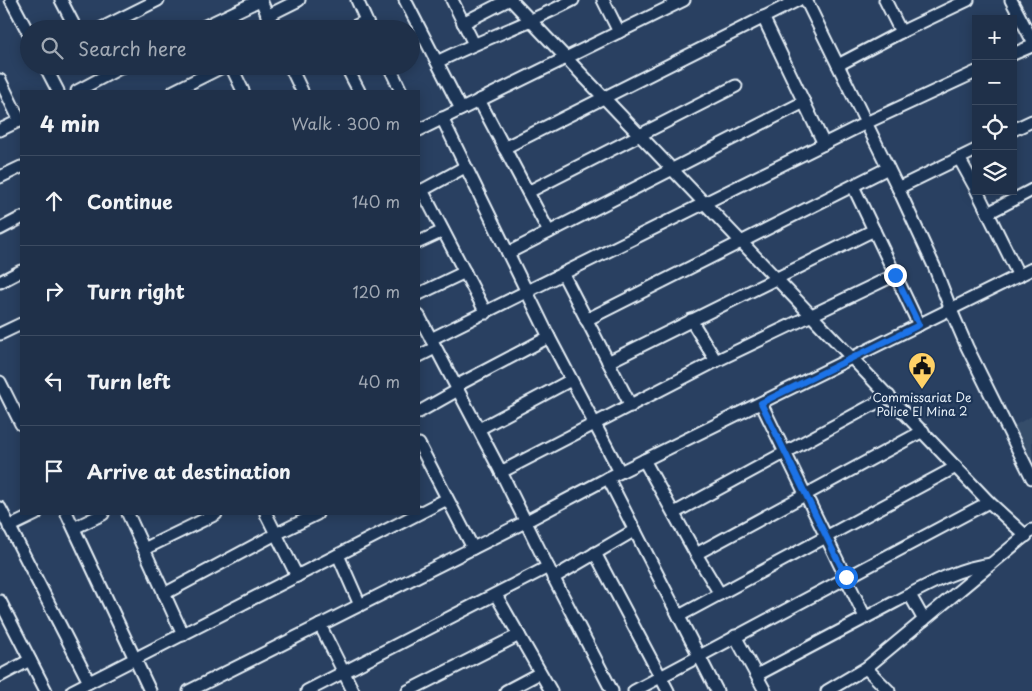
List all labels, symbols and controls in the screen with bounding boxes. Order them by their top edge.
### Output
map controls [972,15,1017,195]
button: + [972,15,1017,60]
search box [20,20,420,75]
icon: search [38,34,66,62]
text: Search here [78,34,187,62]
button: − [972,60,1017,105]
button: locate [972,105,1017,150]
text: 4 min [40,107,100,139]
text: Walk · 300 m [291,111,400,135]
button: layers [972,150,1017,195]
icon: ahead [40,187,68,215]
text: Continue [87,187,173,215]
text: 140 m [352,189,400,213]
route end [884,264,907,287]
icon: right [40,277,68,305]
text: Turn right [87,277,185,305]
text: 120 m [353,279,400,303]
public building icon: Commissariat De Police El Mina 2 [907,351,937,390]
icon: left [40,367,68,395]
text: Turn left [87,367,171,395]
text: 40 m [358,369,400,393]
place label: Commissariat De Police El Mina 2 [872,388,972,420]
icon: arrive [40,457,68,485]
text: Arrive at destination [87,457,291,485]
route start [835,566,858,589]

